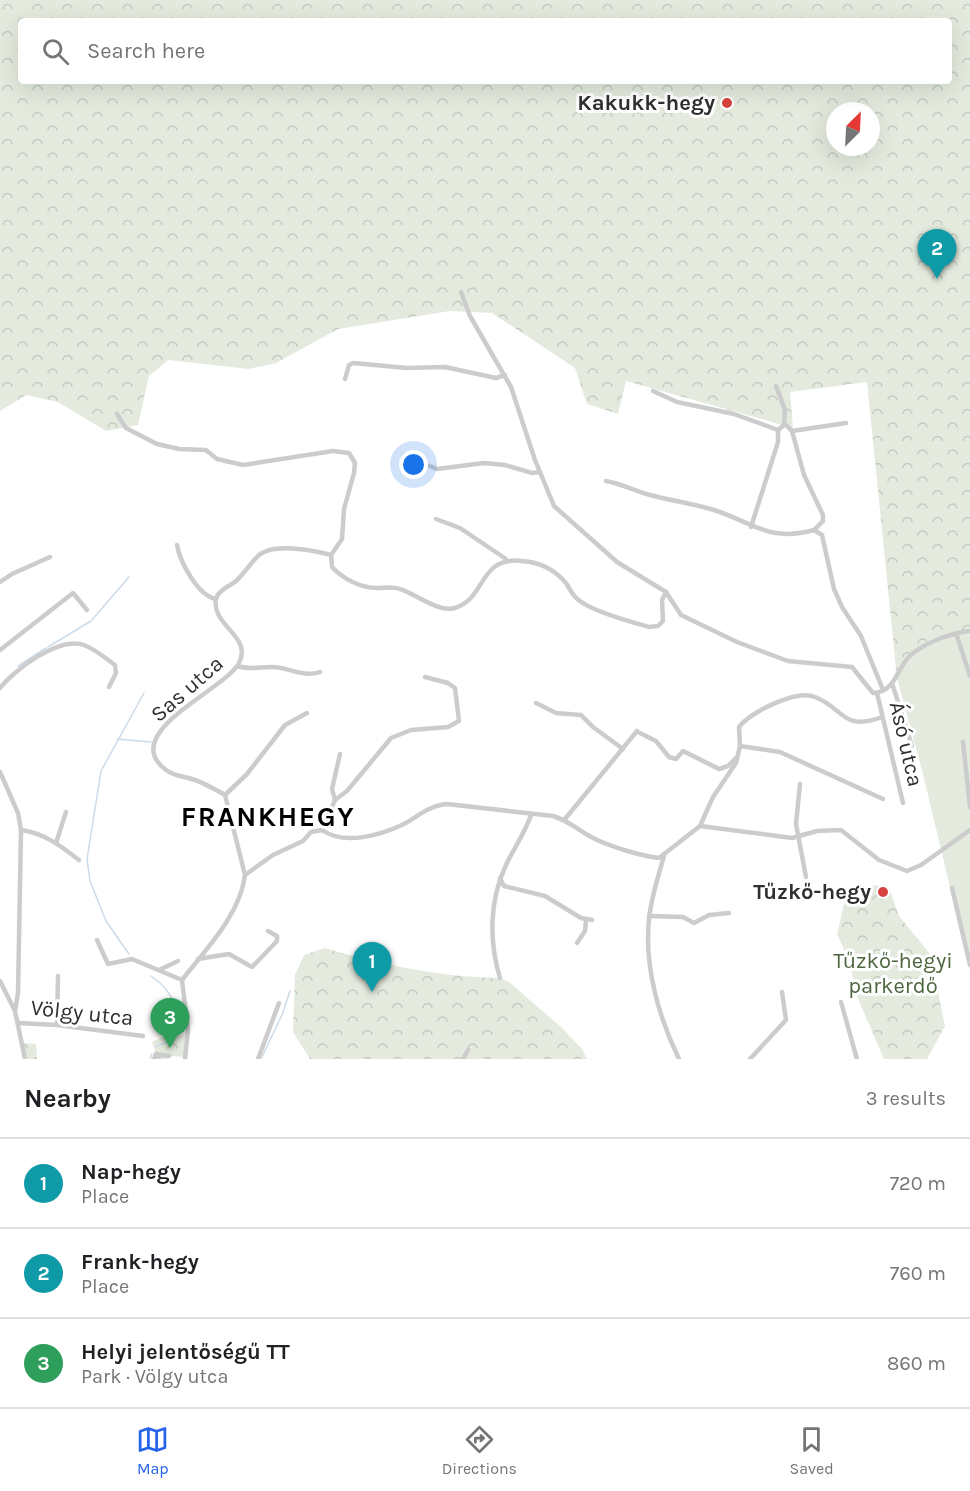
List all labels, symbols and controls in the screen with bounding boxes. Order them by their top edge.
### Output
search box [18,18,952,84]
icon: search [39,35,72,68]
text: Search here [87,38,205,64]
place label: Kakukk-hegy [577,90,715,116]
marker: Kakukk-hegy [720,96,734,110]
north arrow [826,102,880,156]
pin: 2 [918,230,956,279]
your location [399,450,428,479]
street label: Sas utca [146,651,228,727]
street label: Ásó utca [884,699,929,789]
district label: FRANKHEGY [181,800,355,833]
place label: Tűzkő-hegy [753,879,871,905]
marker: Tűzkő-hegy [876,885,890,899]
pin: 1 [352,942,392,992]
park label: Tűzkő-hegyi parkerdő [833,948,953,999]
street label: Völgy utca [29,995,135,1031]
pin: 3 [150,998,190,1048]
text: Nearby [24,1083,111,1114]
text: 3 results [866,1087,946,1110]
text: Nap-hegy [81,1159,181,1185]
text: 1 [40,1172,47,1195]
text: 720 m [890,1172,946,1195]
text: Place [81,1185,129,1208]
text: Frank-hegy [81,1249,199,1275]
text: 2 [37,1262,50,1285]
text: 760 m [890,1262,946,1285]
text: Place [81,1275,129,1298]
text: Helyi jelentőségű TT [81,1339,290,1365]
text: 3 [37,1352,50,1375]
text: 860 m [887,1352,946,1375]
text: Park · Völgy utca [81,1365,228,1388]
tab: Map [136,1423,169,1478]
tab: Directions [442,1423,517,1478]
tab: Saved [790,1423,834,1478]

